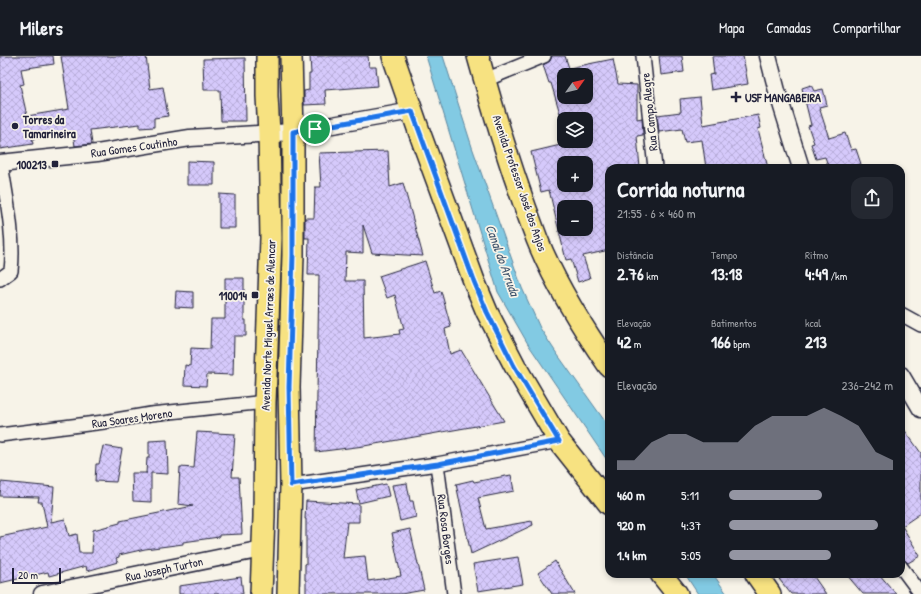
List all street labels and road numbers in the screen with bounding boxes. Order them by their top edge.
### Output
street label: Rua Campo Alegre [636,72,662,152]
street label: Avenida Professor José dos Anjos [489,112,551,254]
street label: Rua Gomes Coutinho [90,133,178,161]
street label: Avenida Norte Miguel Arraes de Alencar [257,239,279,411]
street label: Rua Soares Moreno [91,404,174,432]
street label: Rua Rosa Borges [433,493,459,565]
street label: Rua Joseph Turton [124,552,204,586]

